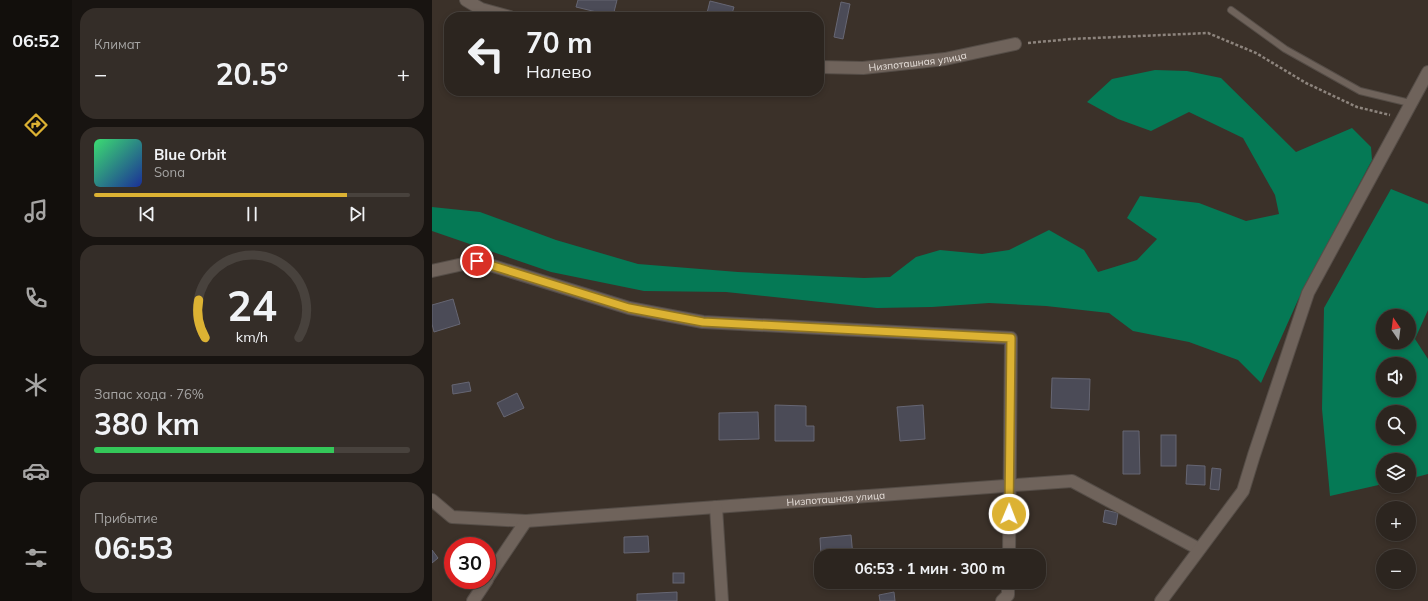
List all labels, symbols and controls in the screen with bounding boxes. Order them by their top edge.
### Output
text: 70 m [526,25,592,60]
icon: left [460,28,512,80]
text: 06:52 [12,29,60,52]
text: Климат [94,36,141,52]
street label: Низпоташная улица [868,48,968,74]
text: 20.5° [216,55,288,93]
text: − [94,60,107,88]
text: + [397,60,410,88]
text: Налево [526,60,592,83]
icon: directions [22,111,50,139]
text: Blue Orbit [154,145,226,164]
text: Sona [154,164,185,180]
icon: music [22,197,50,225]
icon: previous [136,203,158,225]
icon: pause [241,203,263,225]
icon: next [346,203,368,225]
pin [460,244,494,278]
icon: arrive [466,250,488,272]
text: 24 [227,279,277,331]
icon: phone [22,284,50,312]
north arrow [1376,309,1416,349]
map controls [1376,309,1416,589]
text: km/h [236,328,268,346]
button: sound [1376,357,1416,397]
icon: climate [22,371,50,399]
text: Запас хода · 76% [94,386,204,402]
text: 380 km [94,405,200,443]
button: search [1376,405,1416,445]
button: layers [1376,453,1416,493]
icon: car [22,457,50,485]
street label: Низпоташная улица [786,488,886,508]
position arrow [988,493,1030,535]
button: + [1376,501,1416,541]
text: Прибытие [94,510,158,526]
text: 06:53 [94,529,173,567]
speed limit sign: 30 [444,537,496,589]
icon: filters [22,544,50,572]
button: − [1376,549,1416,589]
text: 06:53 · 1 мин · 300 m [855,559,1005,578]

